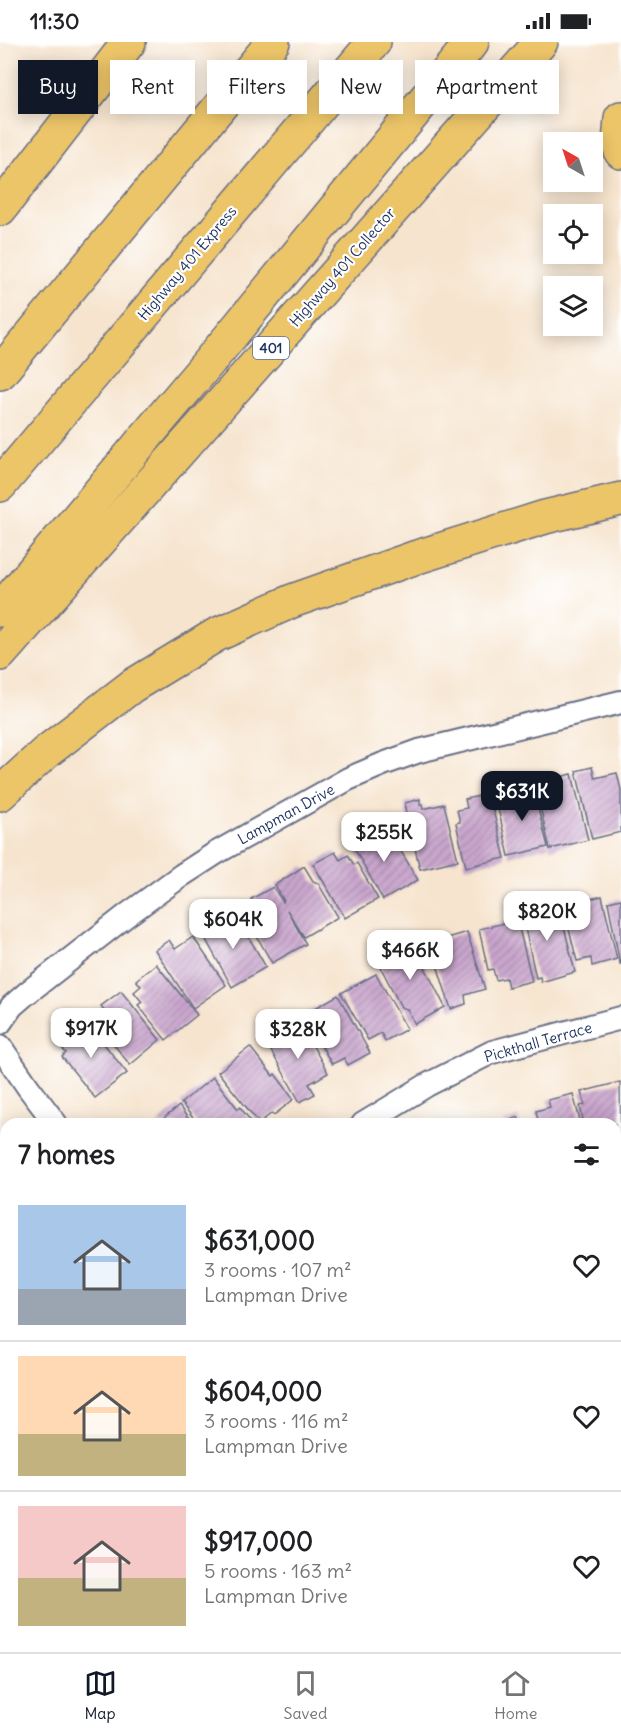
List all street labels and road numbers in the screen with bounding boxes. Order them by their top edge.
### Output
street label: Highway 401 Express [134,202,241,324]
street label: Highway 401 Collector [285,204,399,330]
road number: 401 [253,337,289,359]
street label: Lampman Drive [234,780,338,848]
street label: Pickthall Terrace [482,1018,594,1066]

